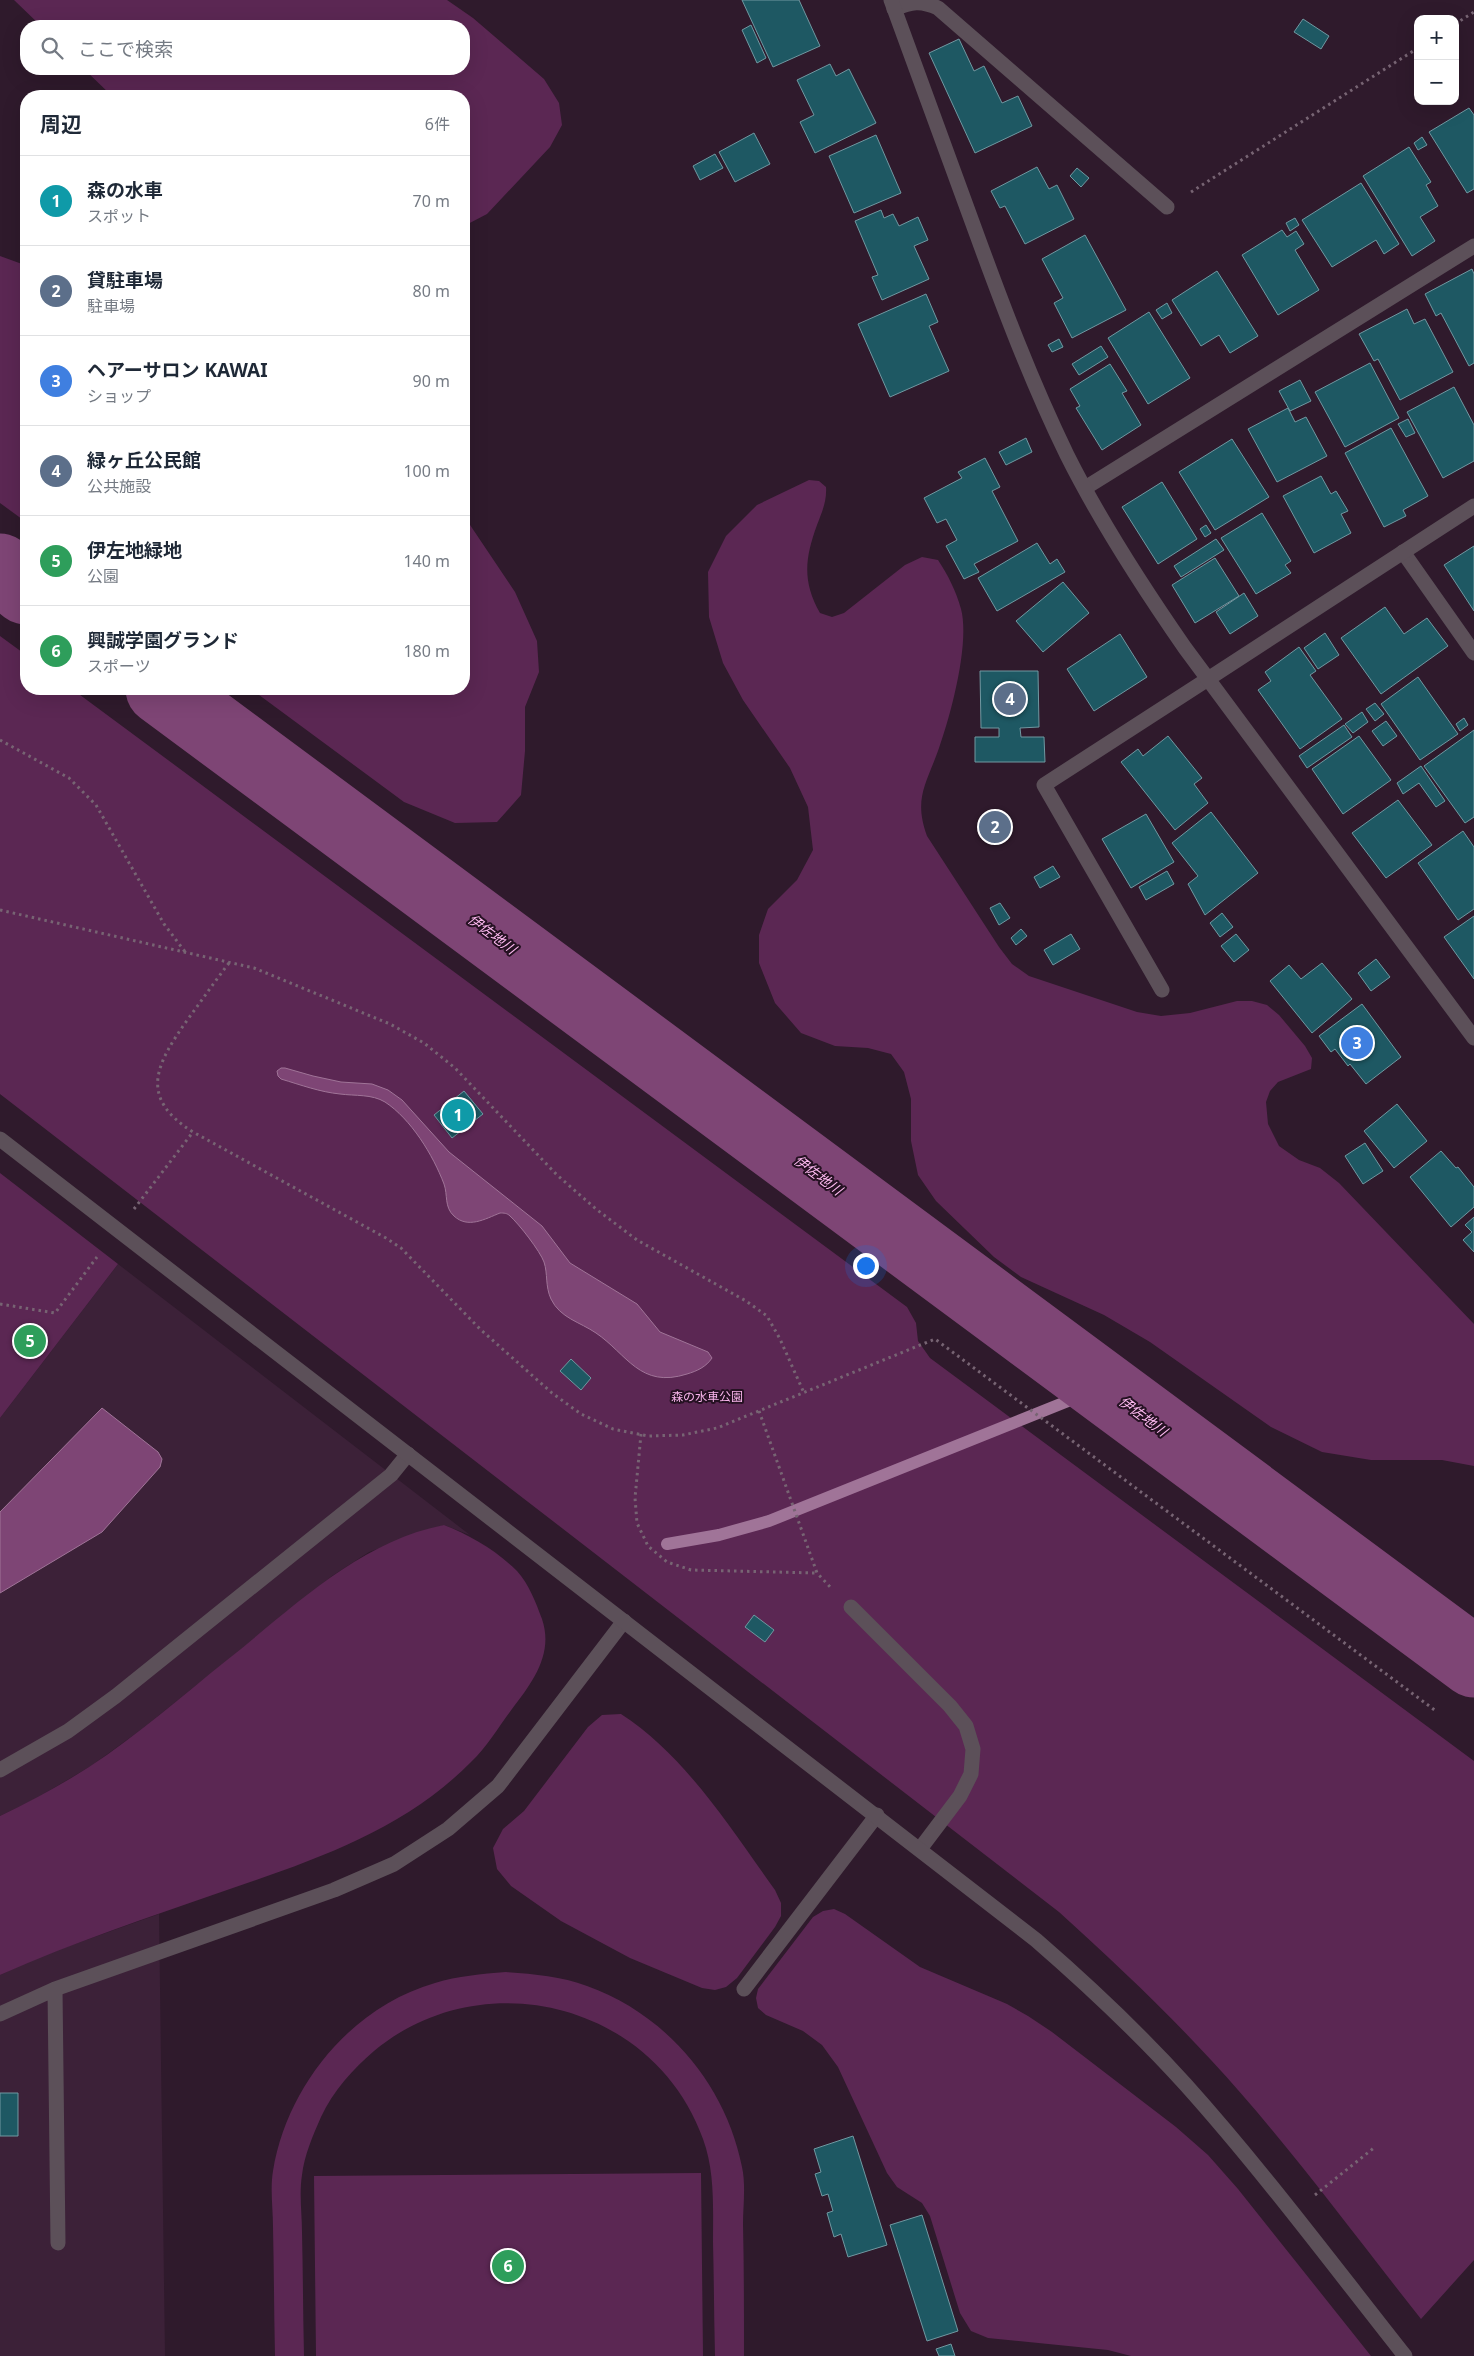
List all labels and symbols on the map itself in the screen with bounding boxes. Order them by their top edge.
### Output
pin: 4 [994,680,1026,718]
pin: 2 [979,808,1011,846]
water label: 伊佐地川 [464,909,522,959]
pin: 3 [1341,1024,1373,1062]
pin: 1 [442,1096,474,1134]
water label: 伊佐地川 [790,1150,848,1200]
your location [853,1253,879,1279]
pin: 5 [14,1322,46,1360]
park label: 森の水車公園 [671,1388,743,1405]
water label: 伊佐地川 [1115,1391,1173,1441]
pin: 6 [492,2247,524,2285]

